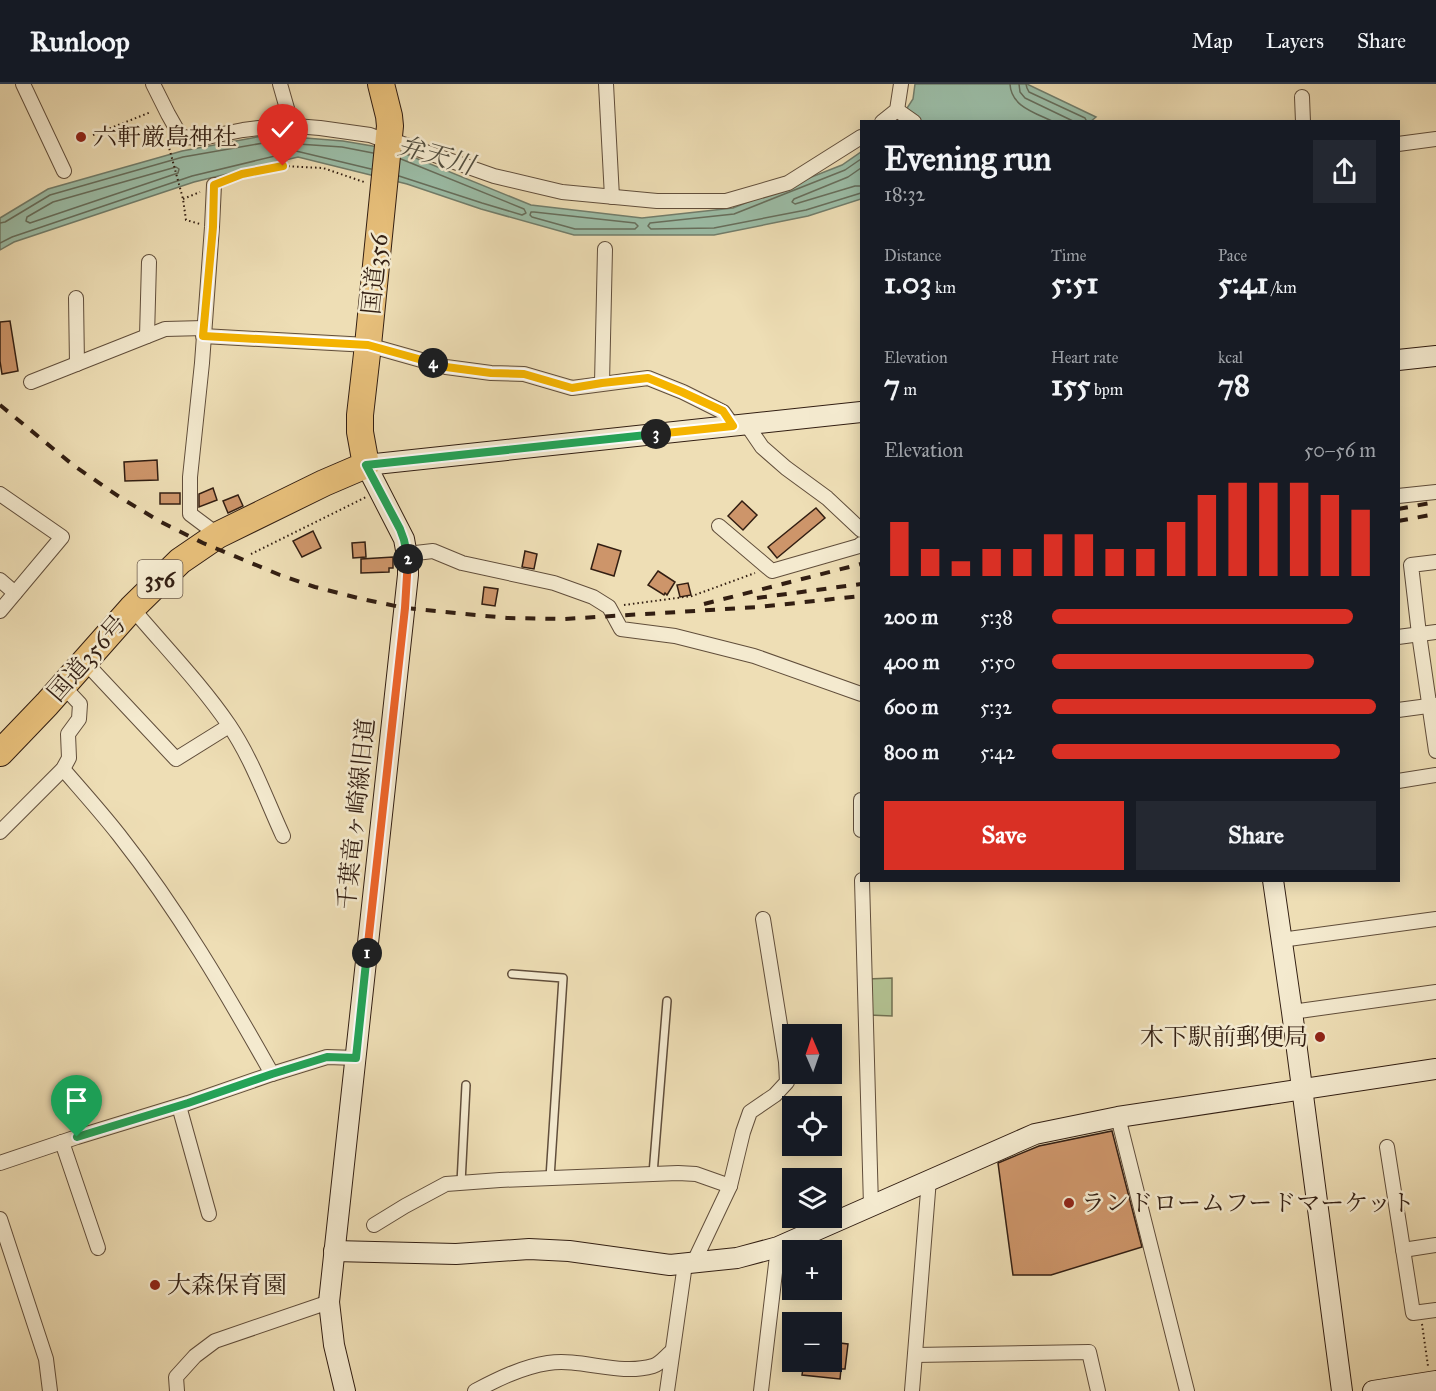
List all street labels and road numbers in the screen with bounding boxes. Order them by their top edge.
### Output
street label: 国道356 [356,231,394,316]
road number: 356 [138,560,182,598]
street label: 国道356号 [41,609,133,707]
street label: 千葉竜ヶ崎線旧道 [331,717,381,911]

